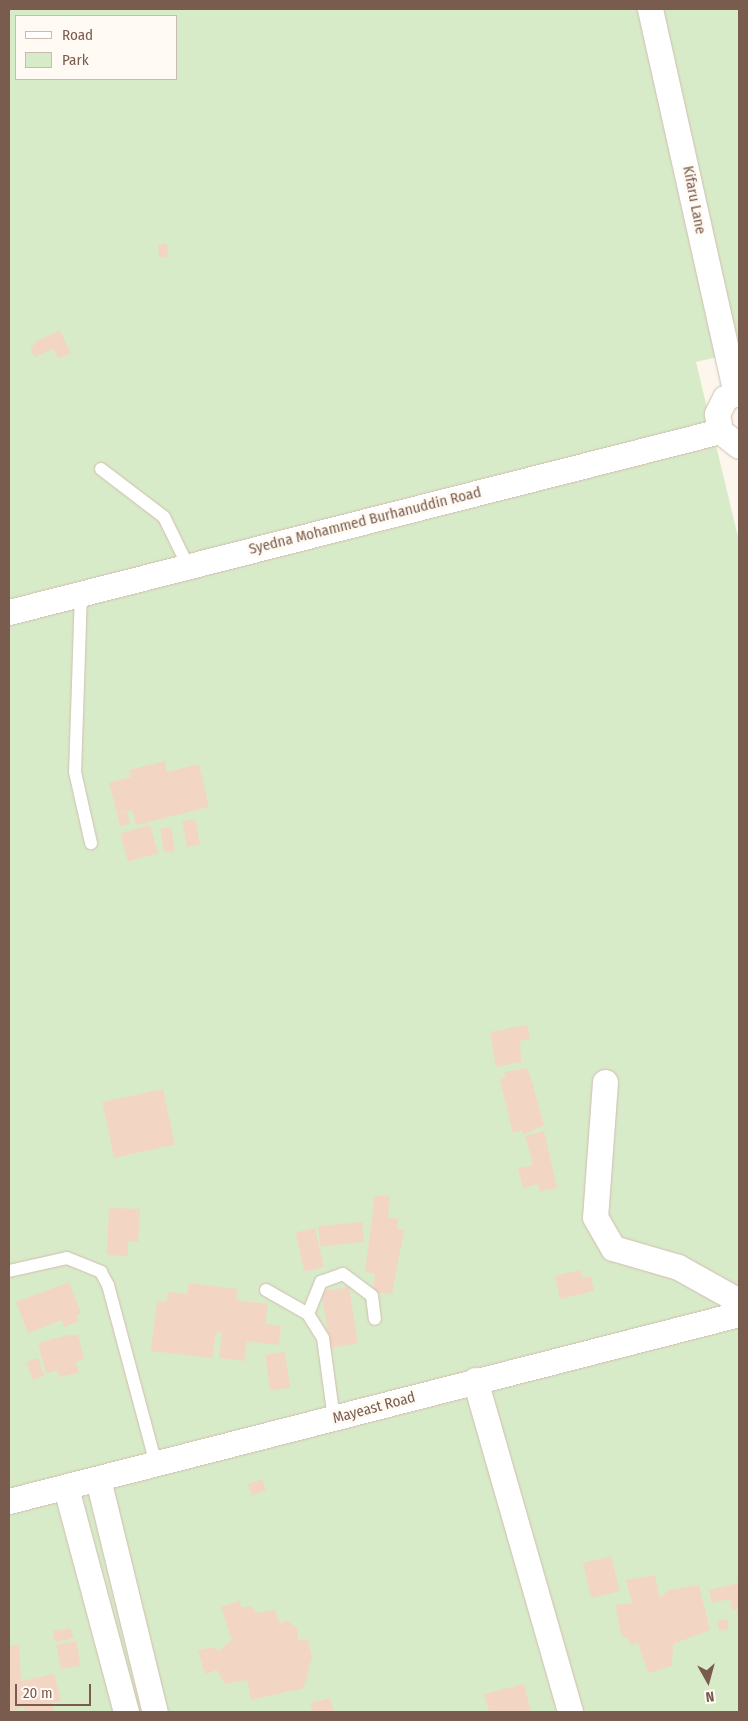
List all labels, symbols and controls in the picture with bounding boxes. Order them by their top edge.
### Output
legend [15,15,178,80]
text: Road [62,26,93,44]
text: Park [62,51,89,69]
street label: Kifaru Lane [679,164,709,236]
street label: Syedna Mohammed Burhanuddin Road [247,483,483,559]
street label: Mayeast Road [331,1388,417,1428]
north arrow [683,1656,733,1706]
scale bar [18,1674,94,1706]
text: 20 m [23,1684,53,1702]
text: N [705,1687,715,1705]

